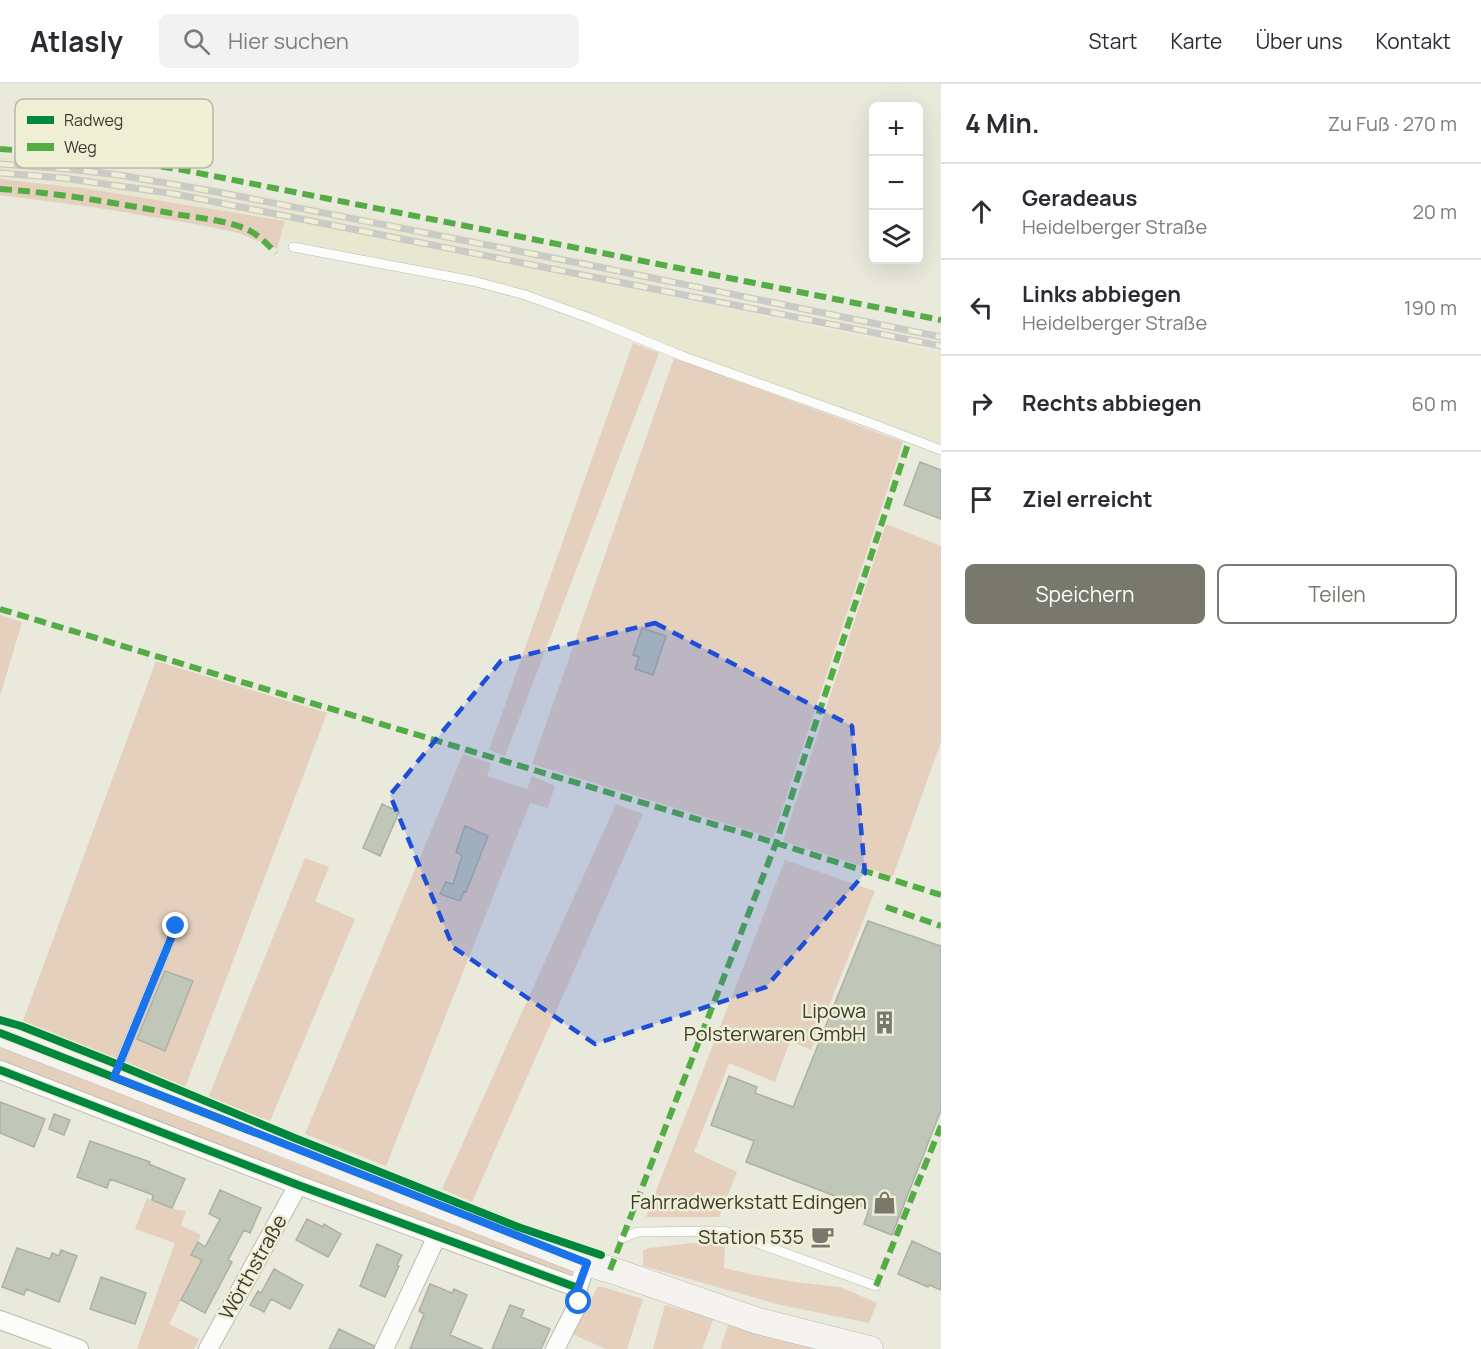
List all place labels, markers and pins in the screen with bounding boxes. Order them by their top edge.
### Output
place label: Lipowa Polsterwaren GmbH [684,997,866,1047]
building icon: Lipowa Polsterwaren GmbH [871,1009,897,1035]
place label: Fahrradwerkstatt Edingen [630,1188,867,1215]
shop icon: Fahrradwerkstatt Edingen [872,1189,898,1215]
place label: Station 535 [698,1223,804,1250]
cafe icon: Station 535 [809,1224,835,1250]

